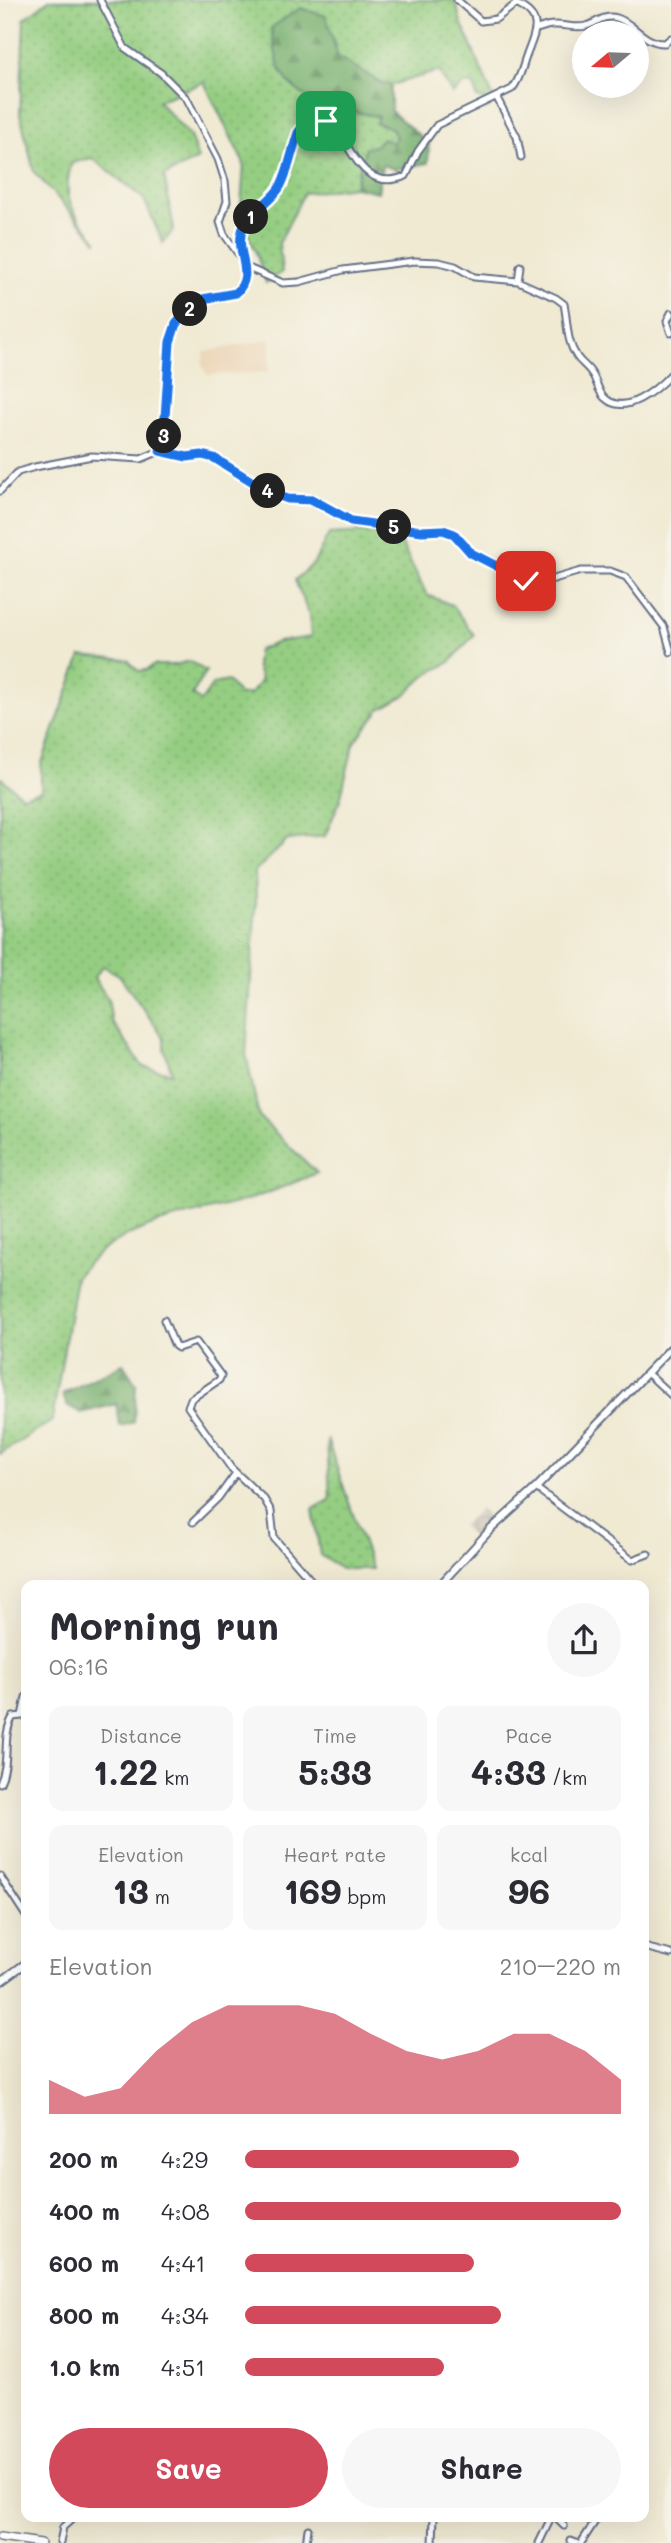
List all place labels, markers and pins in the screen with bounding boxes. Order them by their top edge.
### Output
pin [296,91,356,151]
pin: 1 [233,200,268,234]
pin: 2 [172,292,208,326]
pin: 3 [146,418,182,453]
pin: 4 [250,474,286,508]
pin: 5 [376,510,412,544]
pin [496,551,556,611]

